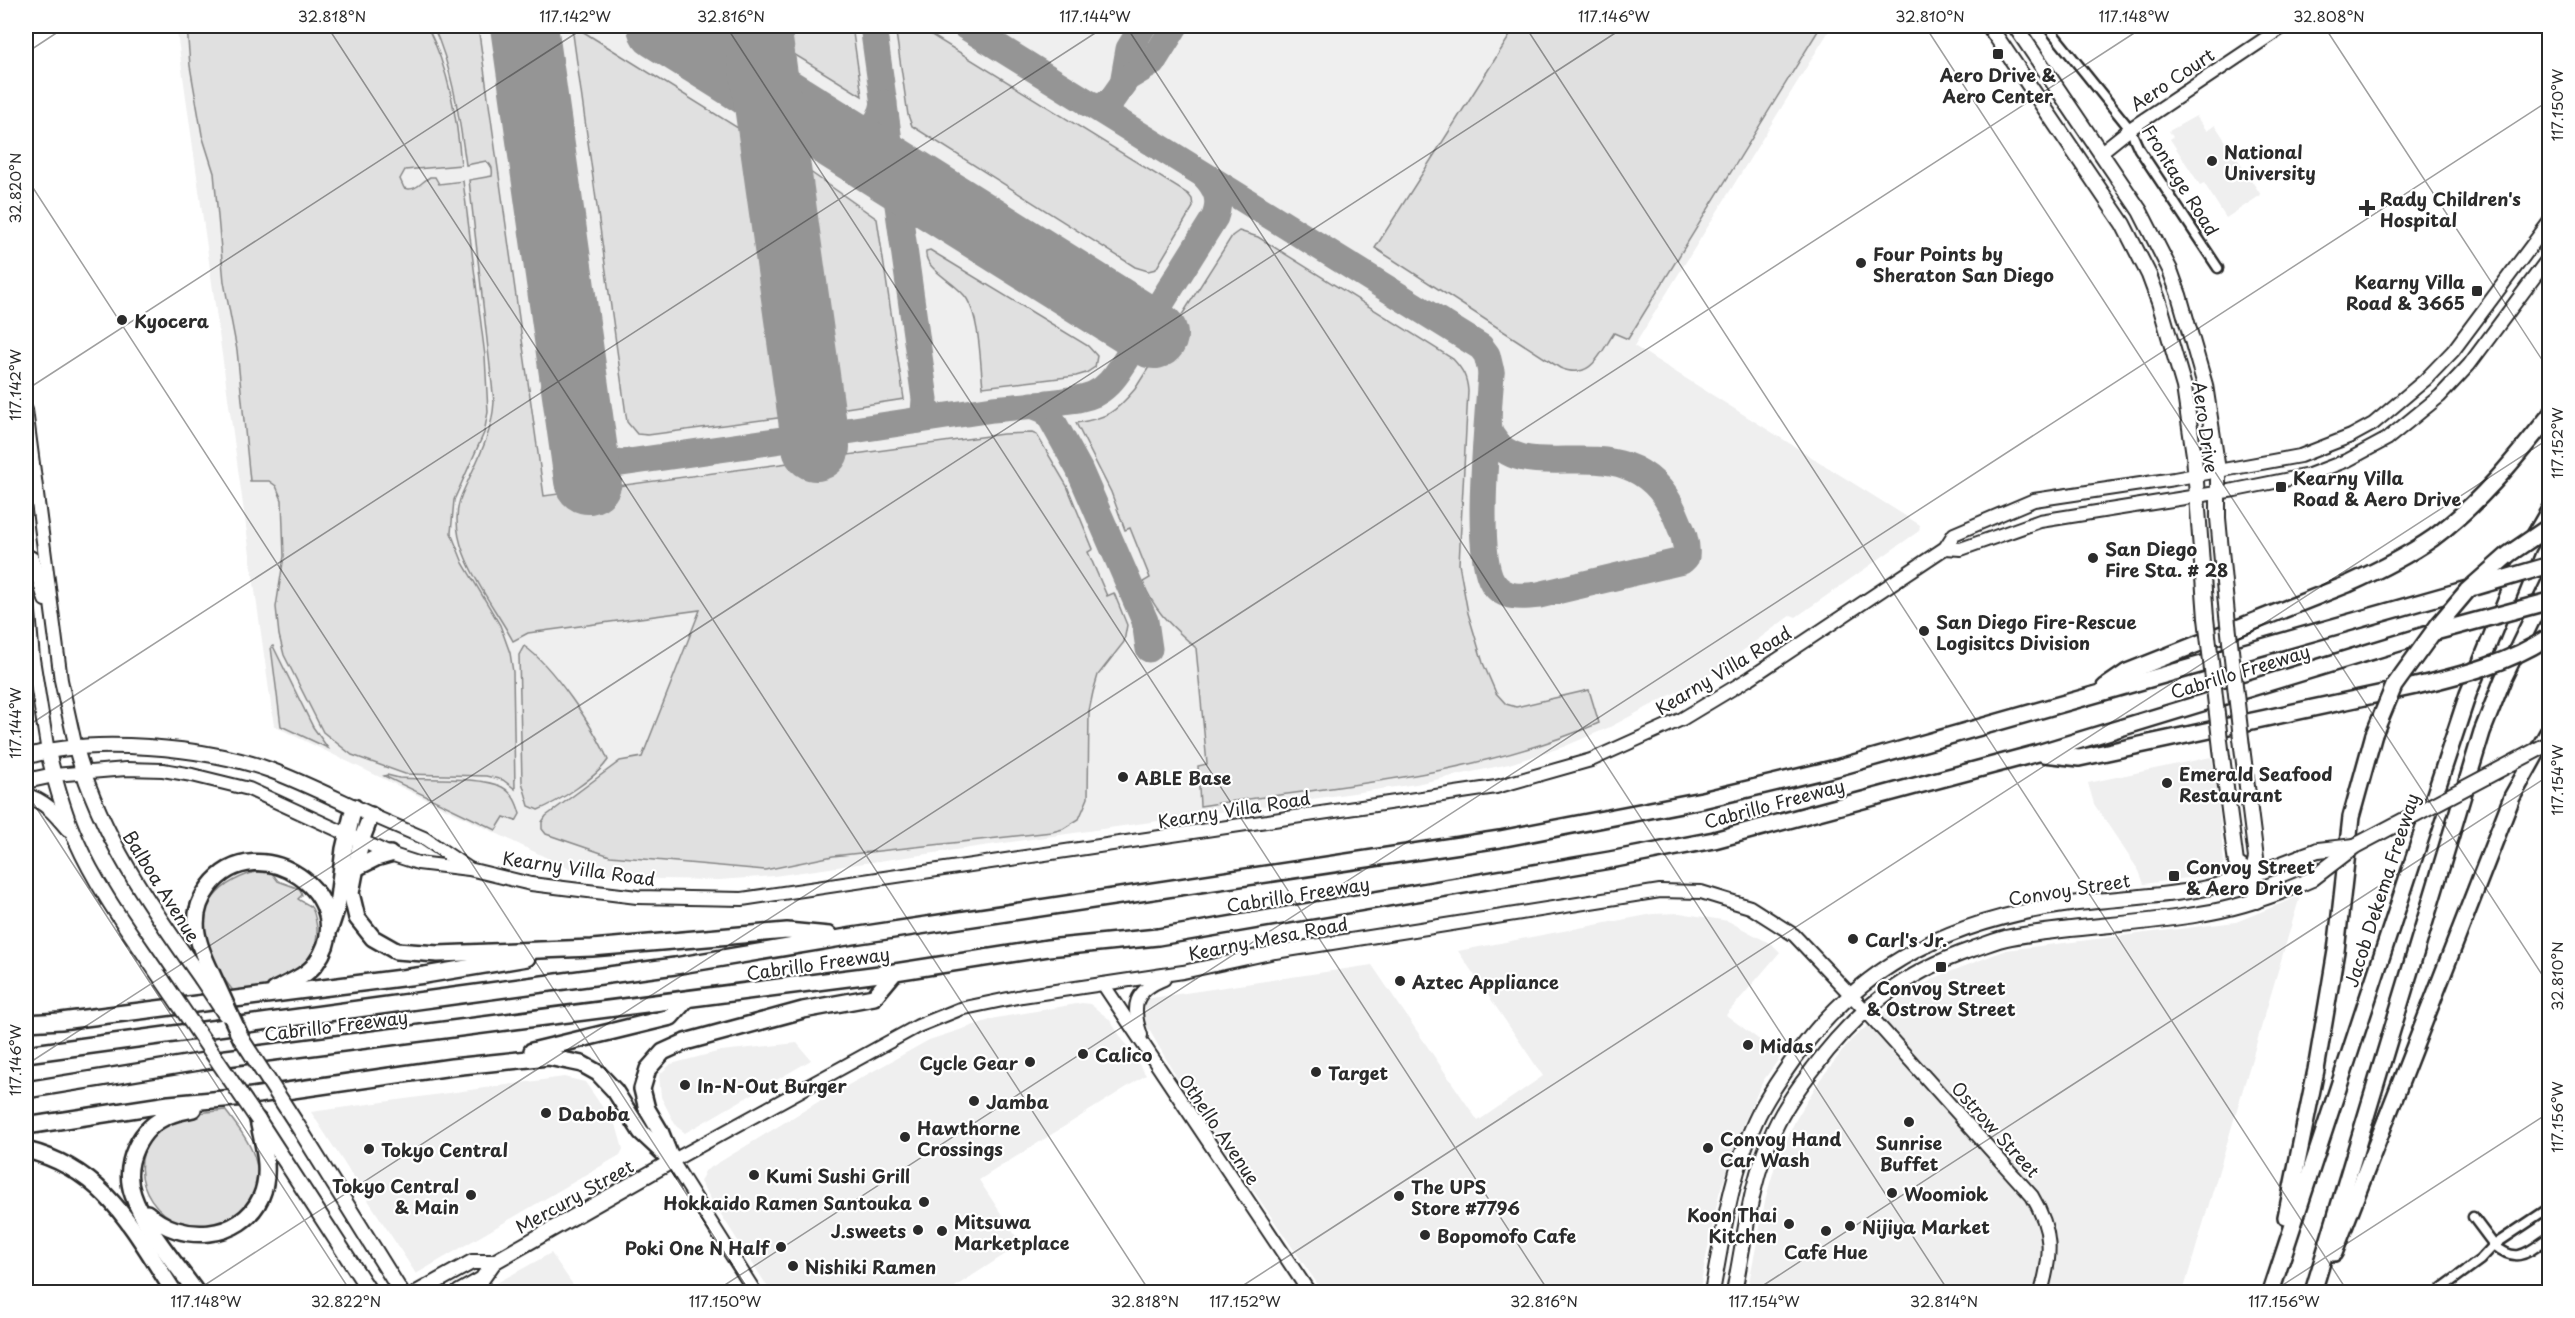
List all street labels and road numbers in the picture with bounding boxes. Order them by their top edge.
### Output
street label: Aero Court [2125,41,2219,117]
street label: Frontage Road [2136,119,2226,241]
street label: Aero Drive [2186,379,2226,475]
street label: Kearny Villa Road [1650,619,1796,721]
street label: Cabrillo Freeway [2167,637,2313,705]
street label: Cabrillo Freeway [1701,771,1847,835]
street label: Kearny Villa Road [1156,784,1312,834]
street label: Jacob Dekema Freeway [2337,790,2425,990]
street label: Balboa Avenue [117,825,207,947]
street label: Kearny Villa Road [501,844,657,892]
street label: Convoy Street [2006,866,2132,912]
street label: Cabrillo Freeway [1225,869,1371,919]
street label: Kearny Mesa Road [1186,909,1350,967]
street label: Cabrillo Freeway [745,940,891,986]
street label: Cabrillo Freeway [263,1003,409,1047]
street label: Othello Avenue [1173,1068,1267,1190]
street label: Ostrow Street [1945,1075,2047,1183]
street label: Mercury Street [510,1152,638,1240]

